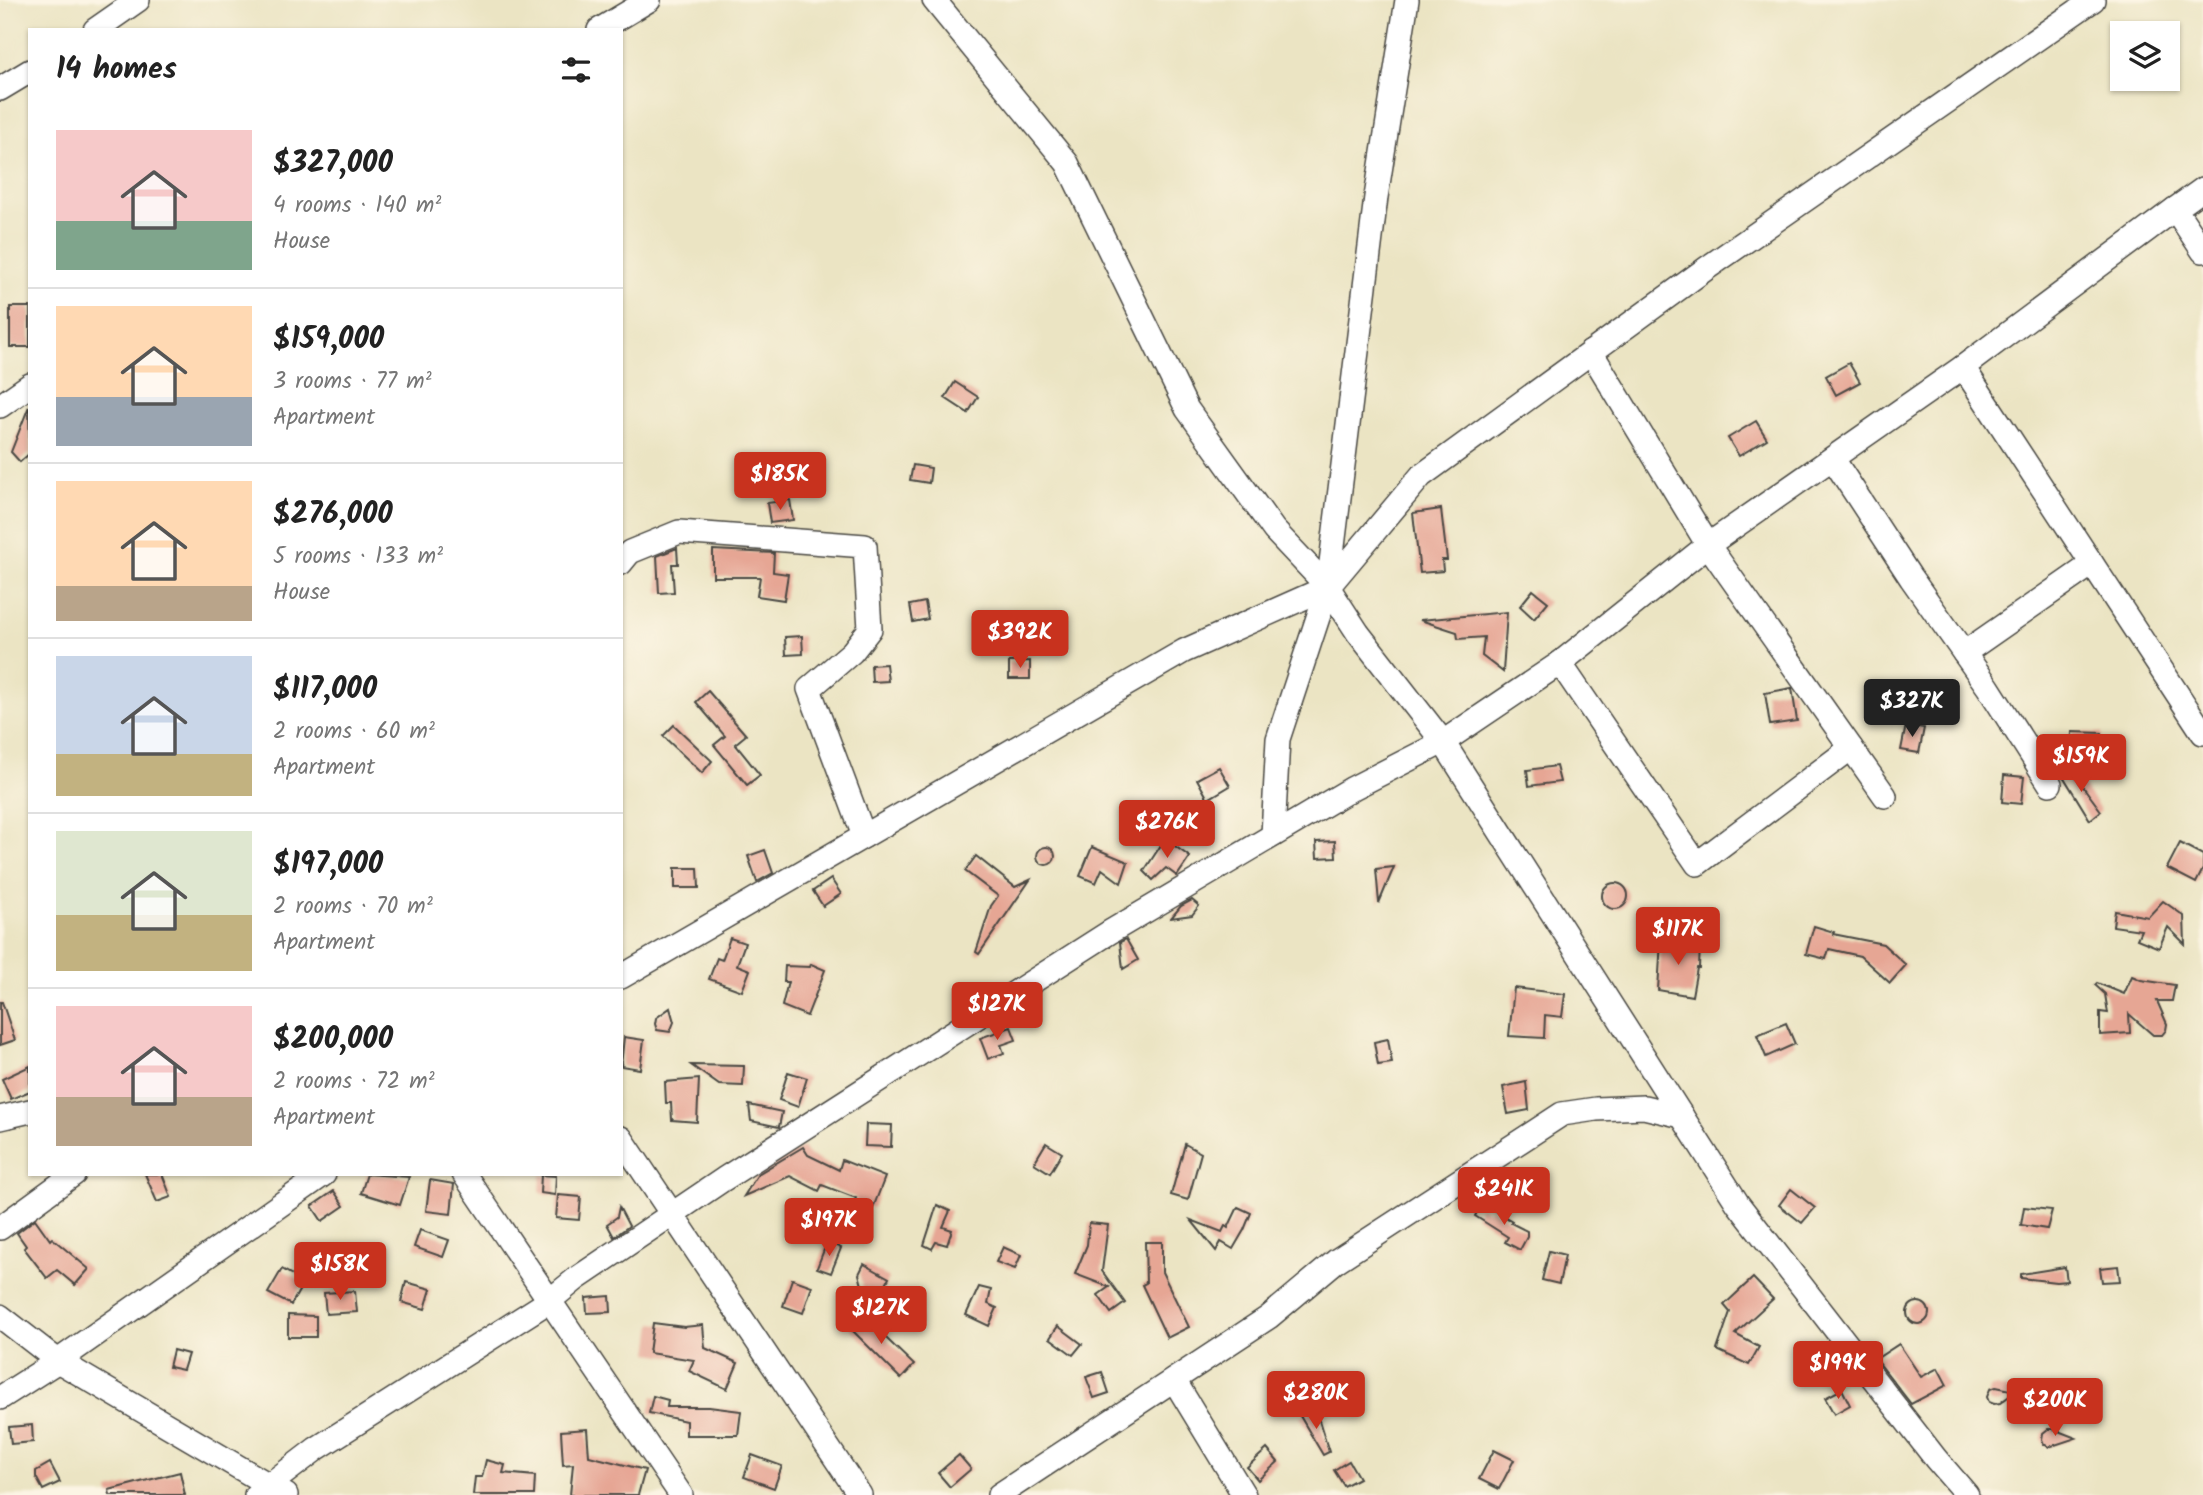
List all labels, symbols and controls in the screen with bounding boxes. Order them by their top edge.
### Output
map controls [2110,21,2180,91]
button: layers [2110,21,2180,91]
text: 14 homes [56,46,177,94]
icon: filters [557,51,595,89]
text: $327,000 [273,140,393,188]
icon: home [112,158,196,242]
text: 4 rooms · 140 m² [273,188,441,224]
text: House [273,224,330,260]
text: $159,000 [273,316,384,364]
icon: home [112,334,196,418]
text: 3 rooms · 77 m² [273,364,432,400]
text: Apartment [273,400,375,436]
pin: $185K [731,452,829,512]
text: $185K [750,457,810,493]
text: $276,000 [273,491,393,539]
icon: home [112,509,196,593]
text: 5 rooms · 133 m² [273,539,443,575]
text: House [273,575,330,611]
pin: $392K [971,610,1069,670]
text: $392K [987,615,1053,651]
text: $117,000 [273,666,377,714]
pin: $327K [1863,680,1961,739]
icon: home [112,684,196,768]
text: $327K [1880,684,1944,720]
text: 2 rooms · 60 m² [273,714,435,750]
pin: $159K [2032,734,2130,794]
text: $159K [2052,739,2110,775]
text: Apartment [273,750,375,786]
pin: $276K [1118,800,1216,860]
text: $276K [1135,805,1199,841]
text: $197,000 [273,841,383,889]
icon: home [112,859,196,943]
text: 2 rooms · 70 m² [273,889,433,925]
pin: $117K [1629,908,1727,967]
text: $117K [1652,912,1704,948]
text: Apartment [273,925,375,961]
pin: $127K [948,982,1046,1042]
text: $127K [968,987,1026,1023]
text: $200,000 [273,1016,393,1064]
icon: home [112,1034,196,1118]
text: 2 rooms · 72 m² [273,1064,435,1100]
text: Apartment [273,1100,375,1136]
pin: $241K [1455,1168,1553,1227]
text: $241K [1474,1172,1534,1208]
pin: $197K [780,1198,878,1258]
text: $197K [801,1203,857,1239]
pin: $158K [291,1242,389,1302]
text: $158K [310,1247,370,1283]
pin: $127K [832,1286,930,1346]
text: $127K [852,1291,910,1327]
pin: $199K [1789,1342,1887,1401]
text: $199K [1809,1346,1867,1382]
pin: $280K [1267,1372,1365,1431]
text: $280K [1283,1376,1349,1412]
pin: $200K [2006,1378,2104,1438]
text: $200K [2023,1383,2087,1419]

